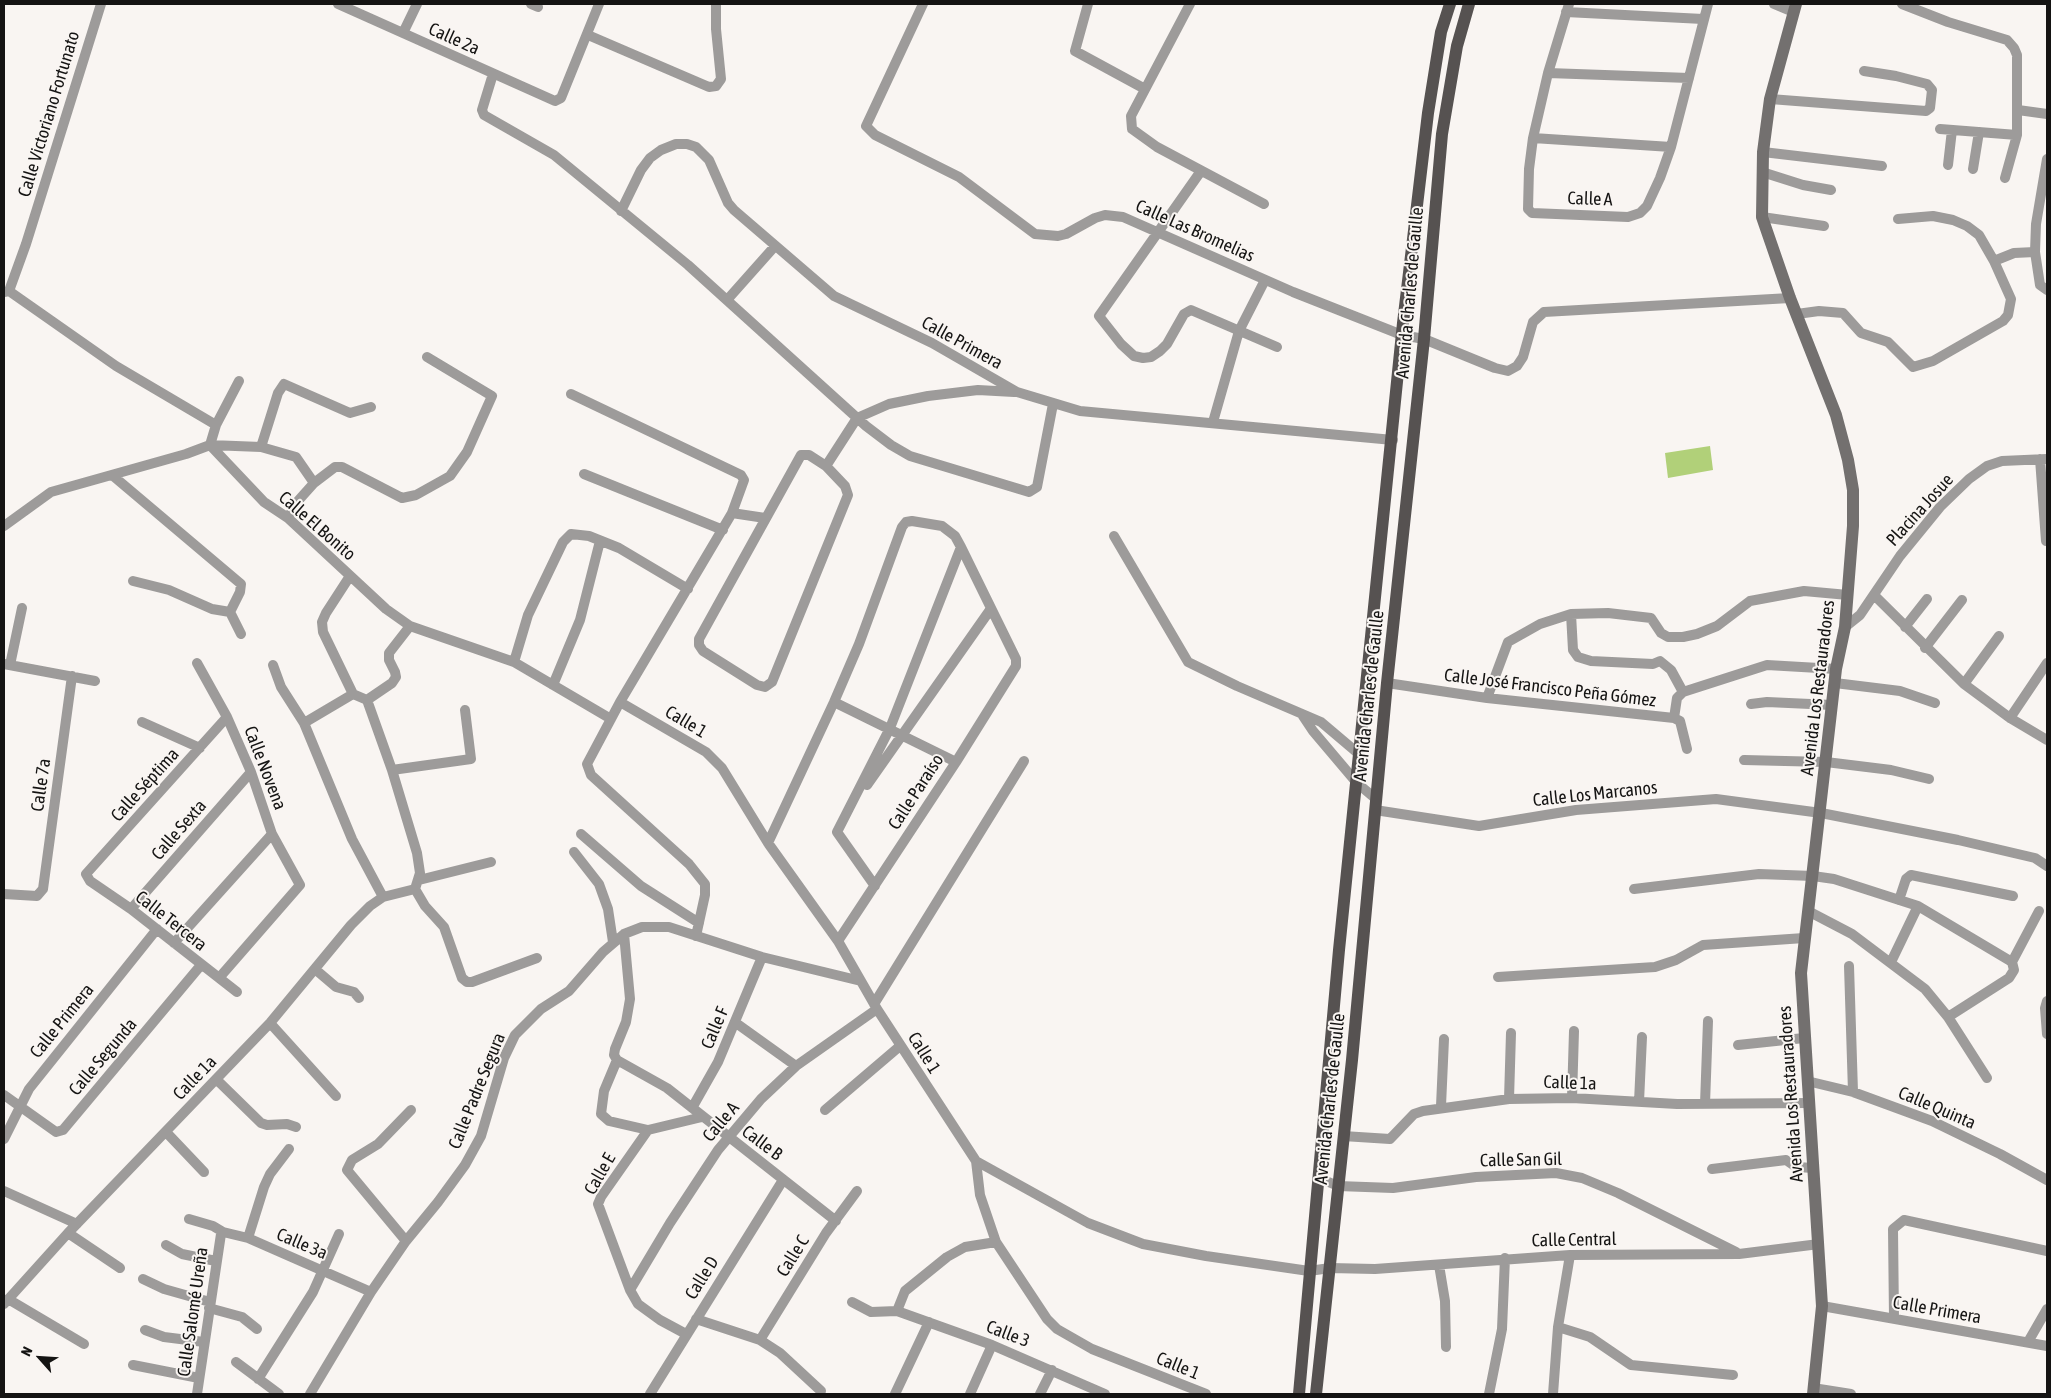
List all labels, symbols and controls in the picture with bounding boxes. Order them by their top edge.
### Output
street label: Calle 2a [425,18,483,60]
street label: Calle Victoriano Fortunato [14,29,84,199]
street label: Calle A [1567,187,1613,211]
street label: Calle Las Bromelias [1132,195,1258,267]
street label: Avenida Charles de Gaulle [1392,206,1428,380]
street label: Calle Primera [918,312,1006,374]
street label: Placina Josue [1882,469,1958,551]
street label: Calle El Bonito [274,487,360,565]
street label: Avenida Los Restauradores [1797,599,1839,777]
street label: Avenida Charles de Gaulle [1349,609,1389,783]
street label: Calle José Francisco Peña Gómez [1443,664,1657,712]
street label: Calle 1 [661,701,711,743]
street label: Calle Novena [239,723,291,813]
street label: Calle Séptima [106,744,184,826]
street label: Calle Paraíso [884,750,948,834]
street label: Calle 7a [27,757,55,813]
street label: Calle Los Marcanos [1532,777,1658,811]
street label: Calle Sexta [147,795,211,865]
street label: Calle Tercera [131,886,211,956]
street label: Calle Primera [26,980,98,1062]
street label: Calle F [697,1004,733,1052]
street label: Avenida Los Restauradores [1774,1005,1808,1183]
street label: Avenida Charles de Gaulle [1310,1012,1350,1186]
street label: Calle Segunda [64,1014,142,1100]
street label: Calle 1 [903,1028,945,1078]
street label: Calle Padre Segura [444,1030,510,1152]
street label: Calle 1a [169,1051,221,1105]
street label: Calle 1a [1543,1071,1597,1095]
street label: Calle Quinta [1895,1082,1979,1134]
street label: Calle A [698,1098,744,1146]
street label: Calle B [738,1121,786,1165]
street label: Calle San Gil [1480,1148,1562,1172]
street label: Calle E [580,1149,620,1199]
street label: Calle 3a [273,1224,331,1264]
street label: Calle Central [1531,1228,1617,1252]
street label: Calle C [772,1231,814,1281]
street label: Calle Salomé Ureña [173,1246,213,1378]
street label: Calle D [681,1253,723,1303]
street label: Calle Primera [1891,1292,1983,1328]
street label: Calle 3 [983,1316,1033,1352]
north arrow [15,1333,65,1383]
text: N [18,1344,36,1359]
street label: Calle 1 [1153,1348,1203,1384]

